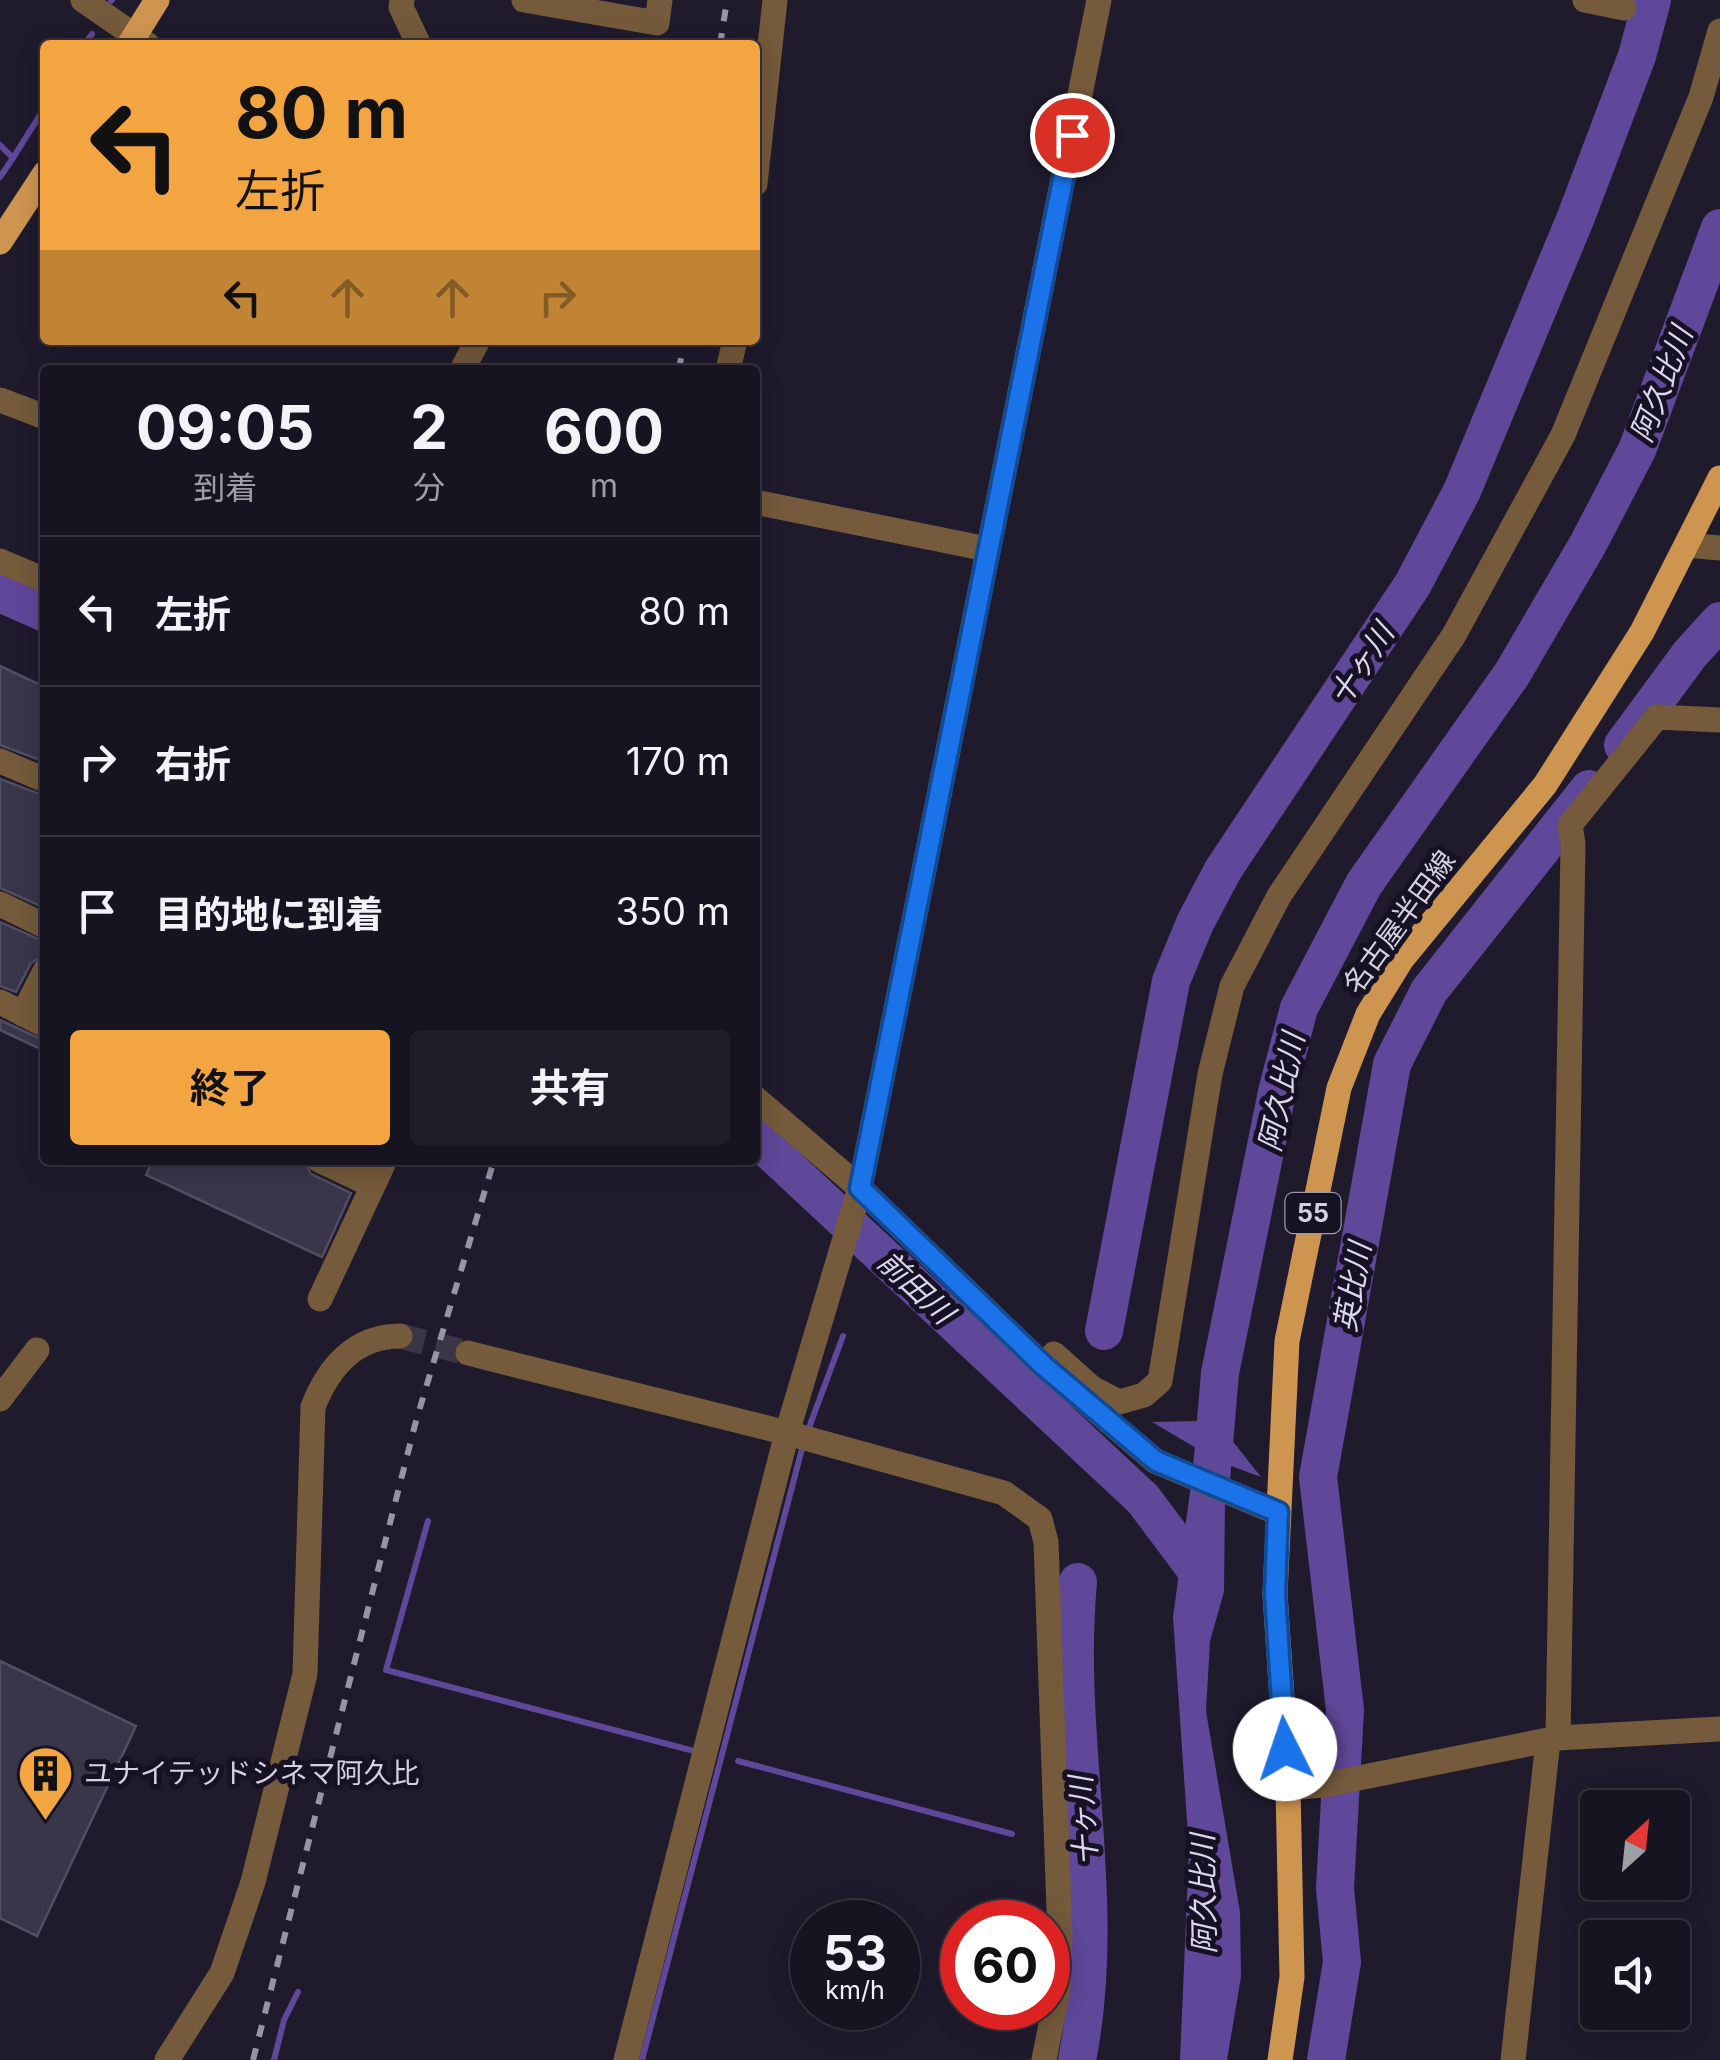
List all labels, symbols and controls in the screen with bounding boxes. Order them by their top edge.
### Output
text: 80 m [235,70,408,155]
icon: left [70,80,200,210]
pin [1030,93,1115,178]
icon: arrive [1045,108,1100,163]
text: 左折 [235,163,325,218]
icon: left [215,270,270,325]
icon: ahead [320,270,375,325]
icon: ahead [425,270,480,325]
icon: right [530,270,585,325]
water label: 阿久比川 [1623,319,1700,446]
text: 09:05 [136,391,314,463]
text: 2 [410,391,448,463]
text: 600 [544,395,664,467]
text: m [590,466,618,505]
text: 到着 [193,468,257,507]
text: 分 [413,468,445,507]
icon: left [70,584,125,639]
text: 80 m [639,588,730,634]
text: 左折 [155,591,231,637]
water label: 十ヶ川 [1321,614,1402,712]
icon: right [70,734,125,789]
text: 170 m [626,738,730,784]
text: 右折 [155,741,231,787]
street label: 名古屋半田線 [1336,844,1462,1000]
icon: arrive [70,884,125,939]
text: 350 m [615,888,730,934]
text: 目的地に到着 [155,891,383,937]
water label: 阿久比川 [1251,1027,1312,1154]
button: 終了 [70,1030,390,1145]
button: 共有 [410,1030,730,1145]
road number: 55 [1286,1193,1340,1233]
water label: 英比川 [1326,1237,1378,1334]
water label: 前田川 [871,1243,963,1333]
position arrow [1233,1697,1337,1801]
building icon: ユナイテッドシネマ阿久比 [15,1743,75,1822]
place label: ユナイテッドシネマ阿久比 [84,1756,419,1790]
water label: 十ヶ川 [1062,1772,1104,1867]
north arrow [1580,1790,1690,1900]
map controls [1580,1790,1690,2030]
water label: 阿久比川 [1184,1831,1222,1954]
speed limit sign: 60 [940,1900,1070,2030]
button: sound [1580,1920,1690,2030]
text: 53 [823,1923,887,1983]
text: km/h [825,1975,885,2005]

